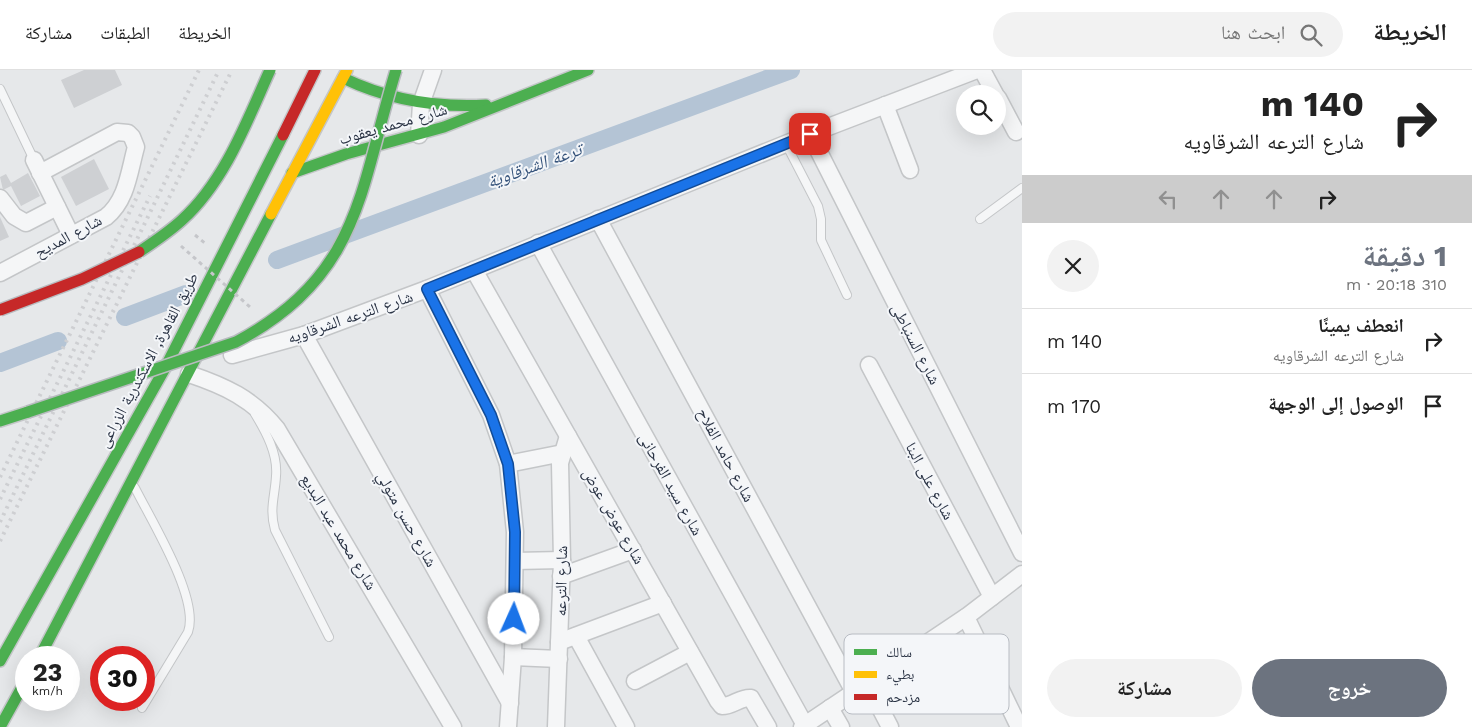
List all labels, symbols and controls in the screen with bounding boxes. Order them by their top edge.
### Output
search box [993,12,1343,57]
text: الخريطة [1373,18,1447,46]
text: ابحث هنا [1221,21,1285,44]
icon: search [1297,21,1325,49]
text: مشاركة [25,22,72,43]
text: الطبقات [100,22,150,43]
text: الخريطة [178,22,231,43]
text: 140 m [1261,83,1364,125]
map controls [956,85,1006,135]
button: search [956,85,1006,135]
icon: right [1382,90,1447,155]
street label: شارع محمد يعقوب [337,99,450,149]
pin [789,113,831,155]
icon: arrive [796,120,824,148]
text: شارع الترعه الشرقاويه [1183,129,1364,154]
water label: ترعة الشرقاوية [484,137,588,192]
icon: left [1154,185,1182,213]
icon: ahead [1207,185,1235,213]
icon: ahead [1260,185,1288,213]
icon: right [1313,185,1341,213]
street label: شارع المديح [31,210,105,263]
text: 1 دقيقة [1362,238,1447,273]
button: close [1047,240,1099,292]
street label: طريق القاهرة, الاسكندرية الزراعى [94,269,203,451]
text: 310 m · 20:18 [1346,275,1447,294]
street label: شارع الترعه الشرقاويه [285,287,415,348]
street label: شارع السنباطى [887,300,945,388]
text: انعطف يمينًا [1318,314,1404,337]
icon: right [1419,327,1447,355]
text: 140 m [1047,330,1102,353]
text: شارع الترعه الشرقاويه [1273,346,1404,365]
text: الوصول إلى الوجهة [1268,392,1404,415]
icon: arrive [1419,392,1447,420]
text: 170 m [1047,395,1101,418]
street label: شارع حامد الفلاح [692,405,759,506]
street label: شارع سيد الفرحانى [634,429,707,539]
street label: شارع على البنا [901,439,958,523]
street label: شارع عوض عوض [578,465,649,568]
street label: شارع حسن متولي [370,468,441,572]
street label: شارع محمد عبد البديع [296,471,381,594]
street label: شارع الترعه [551,546,572,616]
position arrow [487,592,539,644]
legend [844,634,1009,714]
text: سالك [886,644,912,660]
speed limit sign: 30 [90,646,155,711]
text: 23 [33,658,62,687]
button: مشاركة [1047,659,1242,717]
button: خروج [1252,659,1447,717]
text: بطيء [886,666,915,686]
text: km/h [32,684,63,698]
text: مزدحم [886,689,920,707]

